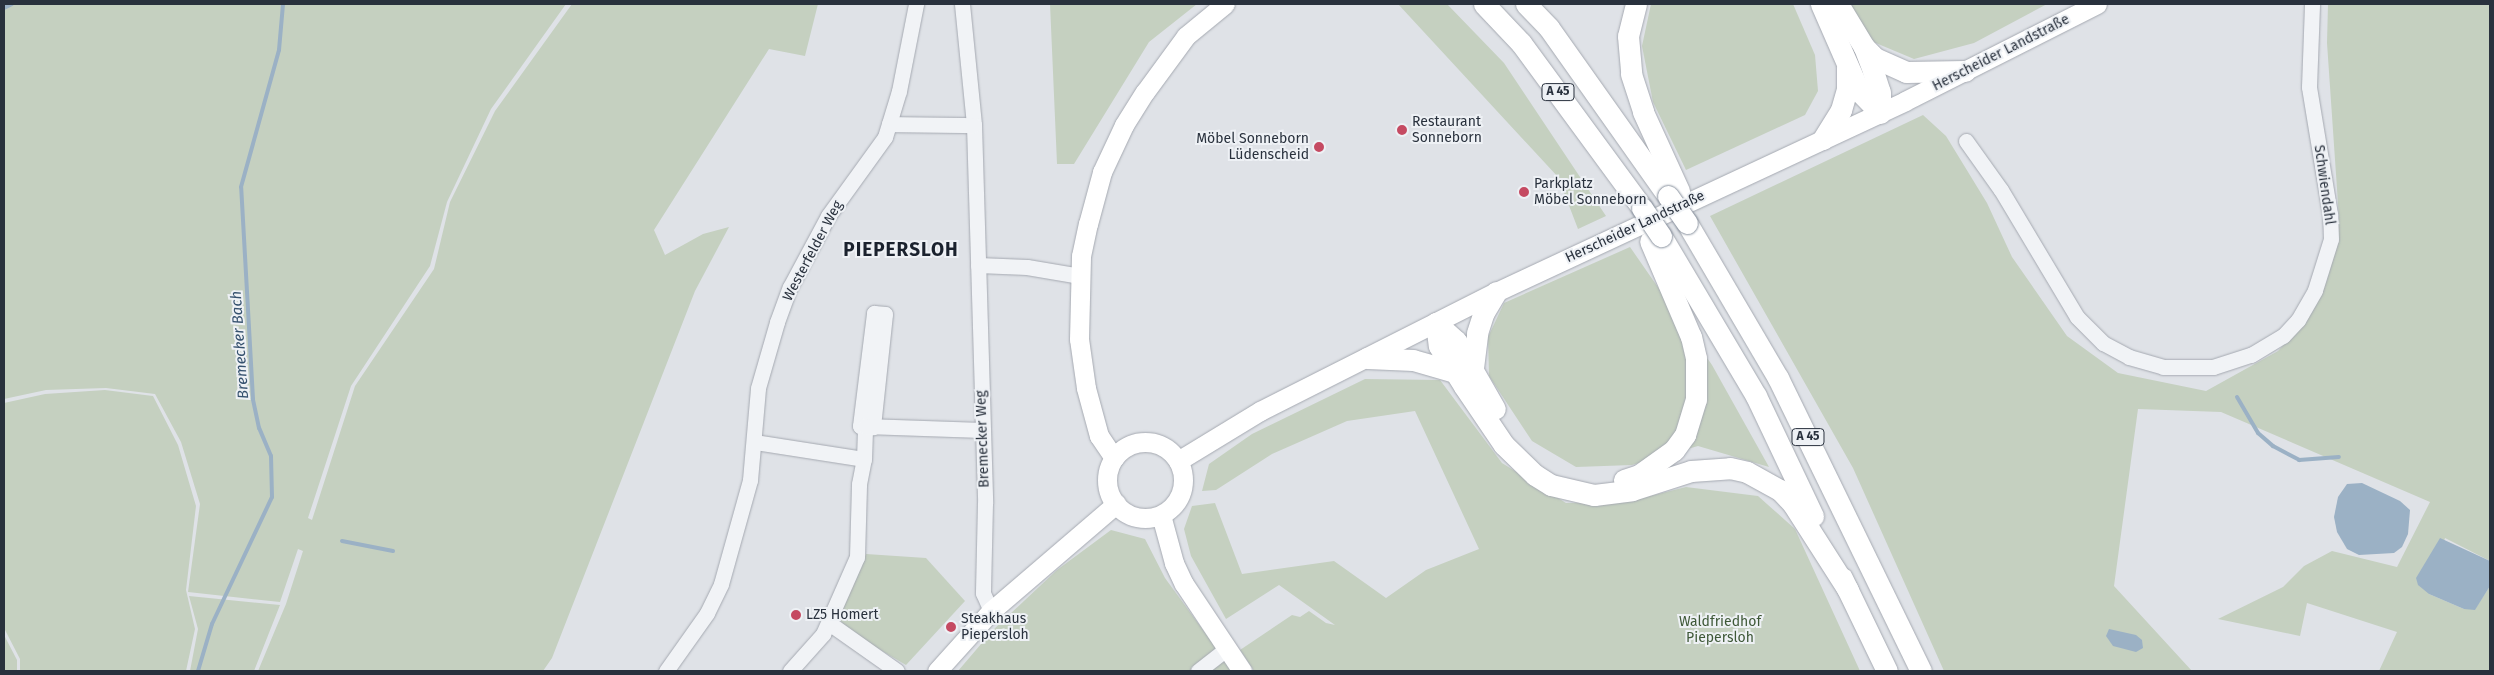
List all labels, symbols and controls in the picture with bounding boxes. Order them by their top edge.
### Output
street label: Herscheider Landstraße [1930,11,2072,95]
road number: A 45 [1540,82,1576,101]
place label: Restaurant Sonneborn [1412,114,1482,146]
marker: Restaurant Sonneborn [1396,124,1408,136]
place label: Möbel Sonneborn Lüdenscheid [1196,131,1309,164]
marker: Möbel Sonneborn Lüdenscheid [1313,141,1325,153]
street label: Schwiendahl [2310,144,2338,226]
place label: Parkplatz Möbel Sonneborn [1534,176,1647,208]
marker: Parkplatz Möbel Sonneborn [1518,186,1530,198]
street label: Herscheider Landstraße [1563,187,1707,267]
street label: Westerfelder Weg [779,198,847,304]
district label: PIEPERSLOH [842,239,960,261]
water label: Bremecker Bach [227,290,253,400]
street label: Bremecker Weg [973,390,993,488]
road number: A 45 [1790,428,1826,447]
place label: LZ5 Homert [806,607,879,623]
marker: LZ5 Homert [790,609,802,621]
place label: Steakhaus Piepersloh [961,611,1029,644]
park label: Waldfriedhof Piepersloh [1679,614,1761,646]
marker: Steakhaus Piepersloh [945,621,957,633]

